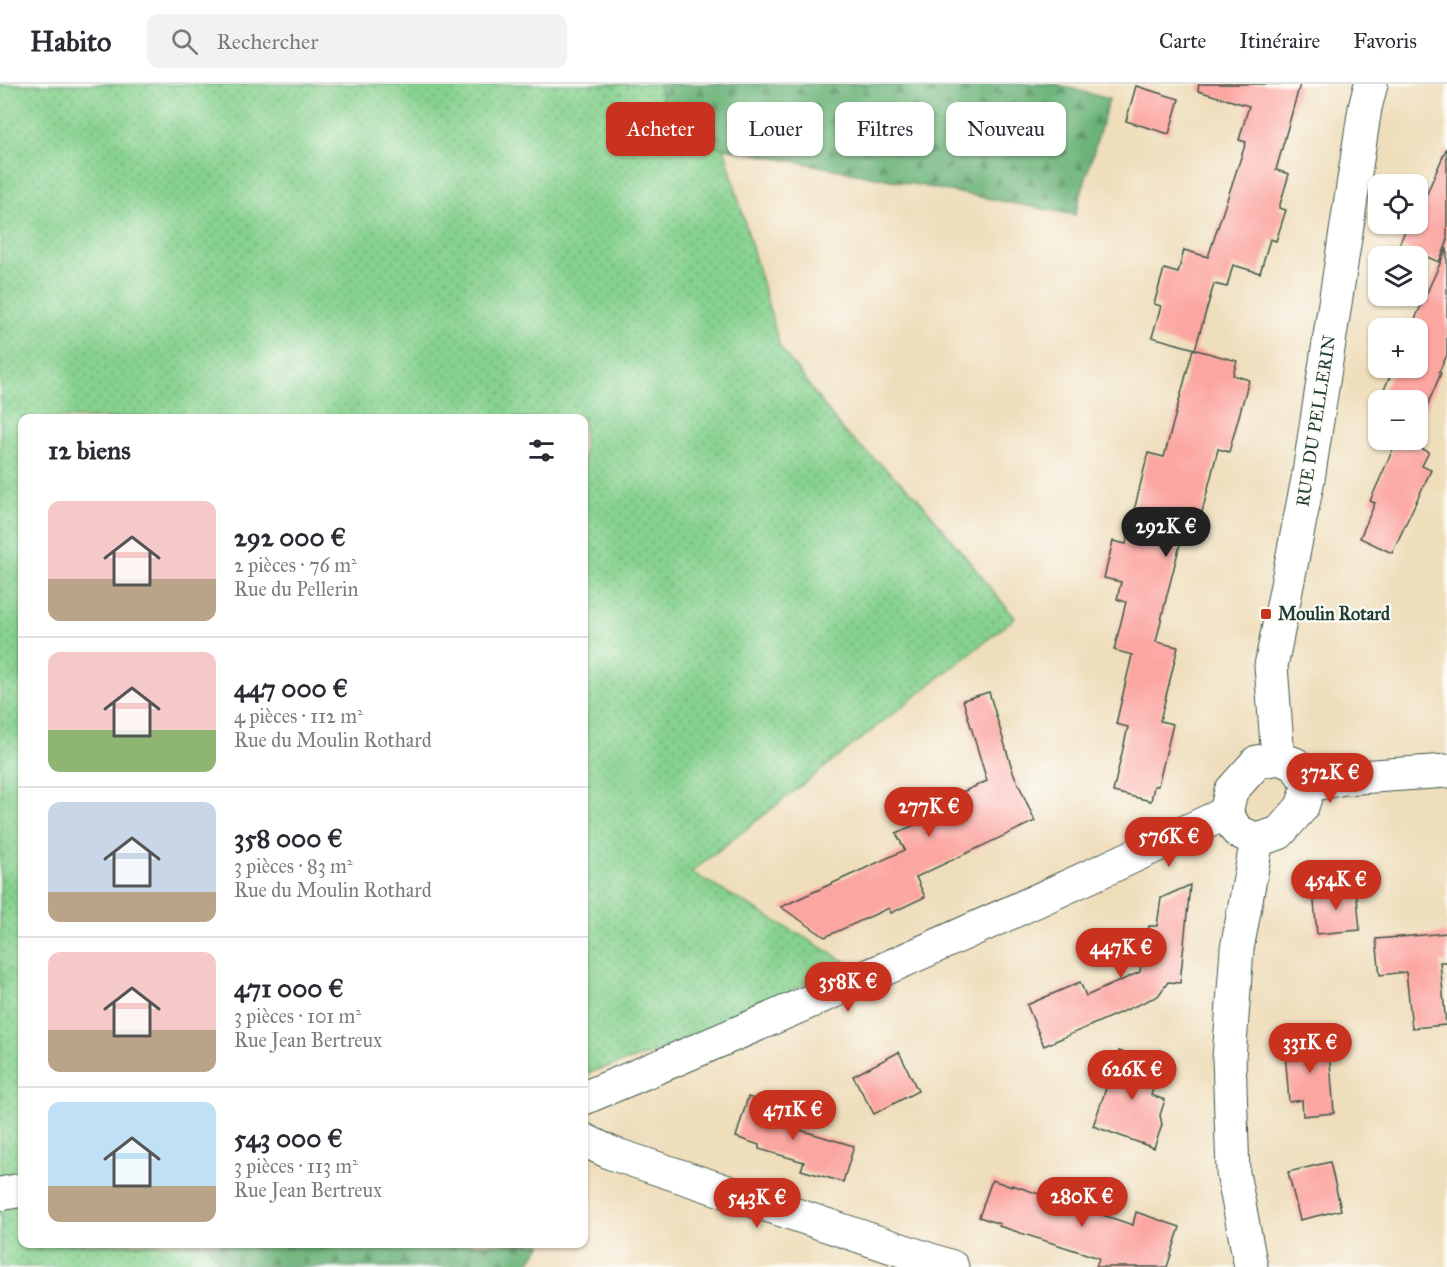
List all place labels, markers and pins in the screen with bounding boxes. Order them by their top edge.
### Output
pin: 292K € [1117,507,1215,558]
place label: Moulin Rotard [1278,603,1391,625]
marker: Moulin Rotard [1259,607,1273,621]
pin: 372K € [1281,753,1379,804]
pin: 277K € [880,787,978,838]
pin: 576K € [1120,817,1218,868]
pin: 454K € [1287,860,1385,911]
pin: 447K € [1072,928,1170,979]
pin: 358K € [799,962,897,1013]
pin: 331K € [1261,1023,1359,1074]
pin: 626K € [1083,1050,1181,1101]
pin: 471K € [744,1090,842,1141]
pin: 280K € [1033,1177,1131,1228]
pin: 543K € [708,1178,806,1229]

